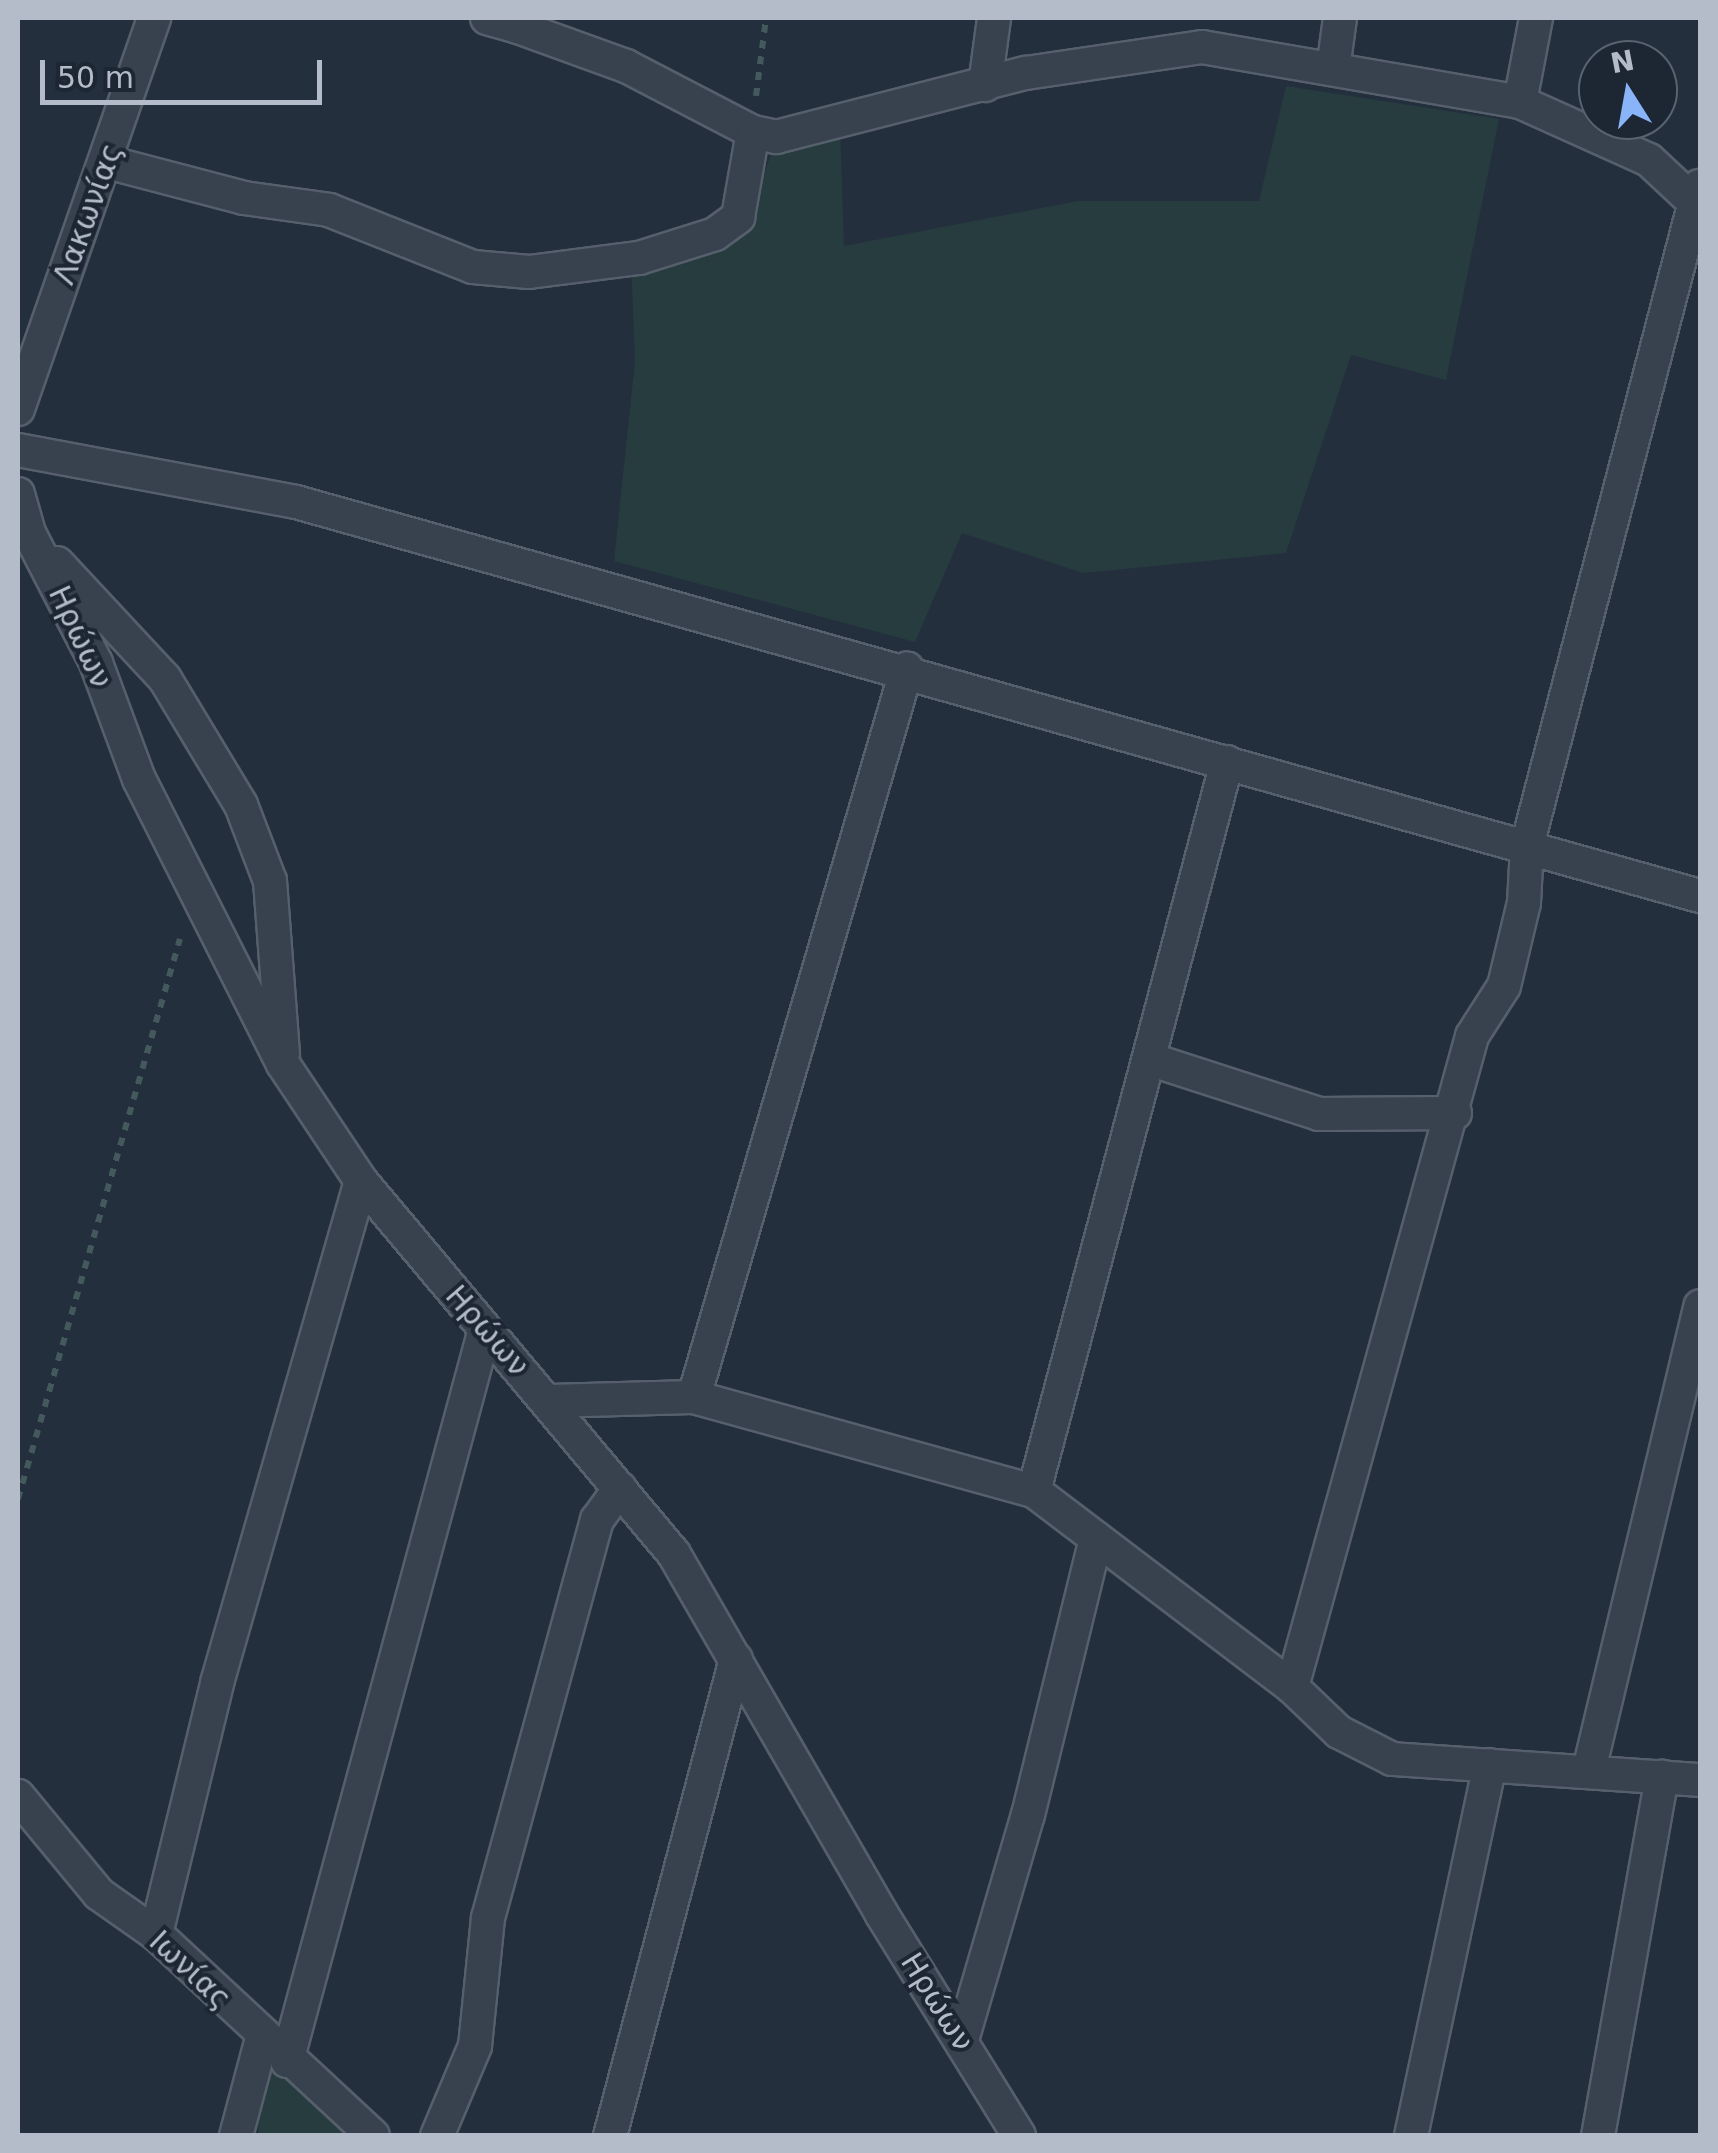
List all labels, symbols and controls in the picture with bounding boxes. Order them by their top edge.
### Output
scale bar [45,40,328,102]
north arrow [1578,40,1678,140]
text: N [1608,44,1637,80]
text: 50 m [57,60,134,95]
street label: Λακωνίας [46,139,130,289]
street label: Ηρώων [41,580,119,694]
street label: Ηρώων [438,1278,536,1384]
street label: Ιωνίας [142,1923,238,2017]
street label: Ηρώων [893,1946,981,2058]

